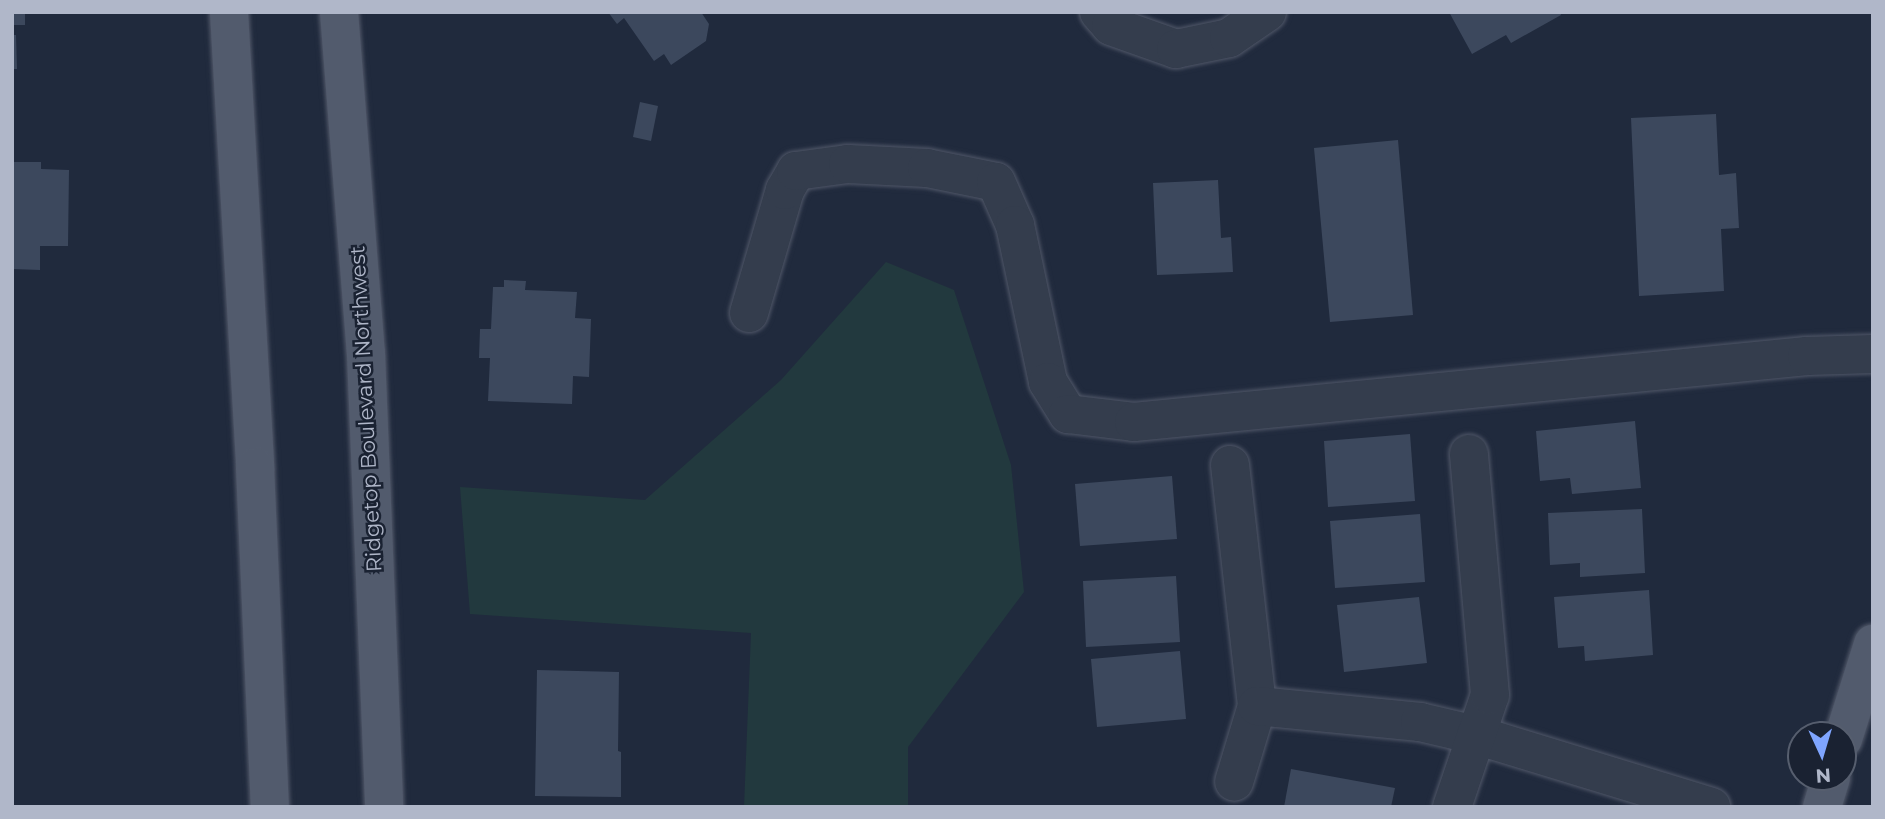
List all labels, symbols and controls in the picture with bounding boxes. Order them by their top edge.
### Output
street label: Ridgetop Boulevard Northwest [345,245,387,573]
north arrow [1787,721,1857,791]
text: N [1815,763,1832,787]

